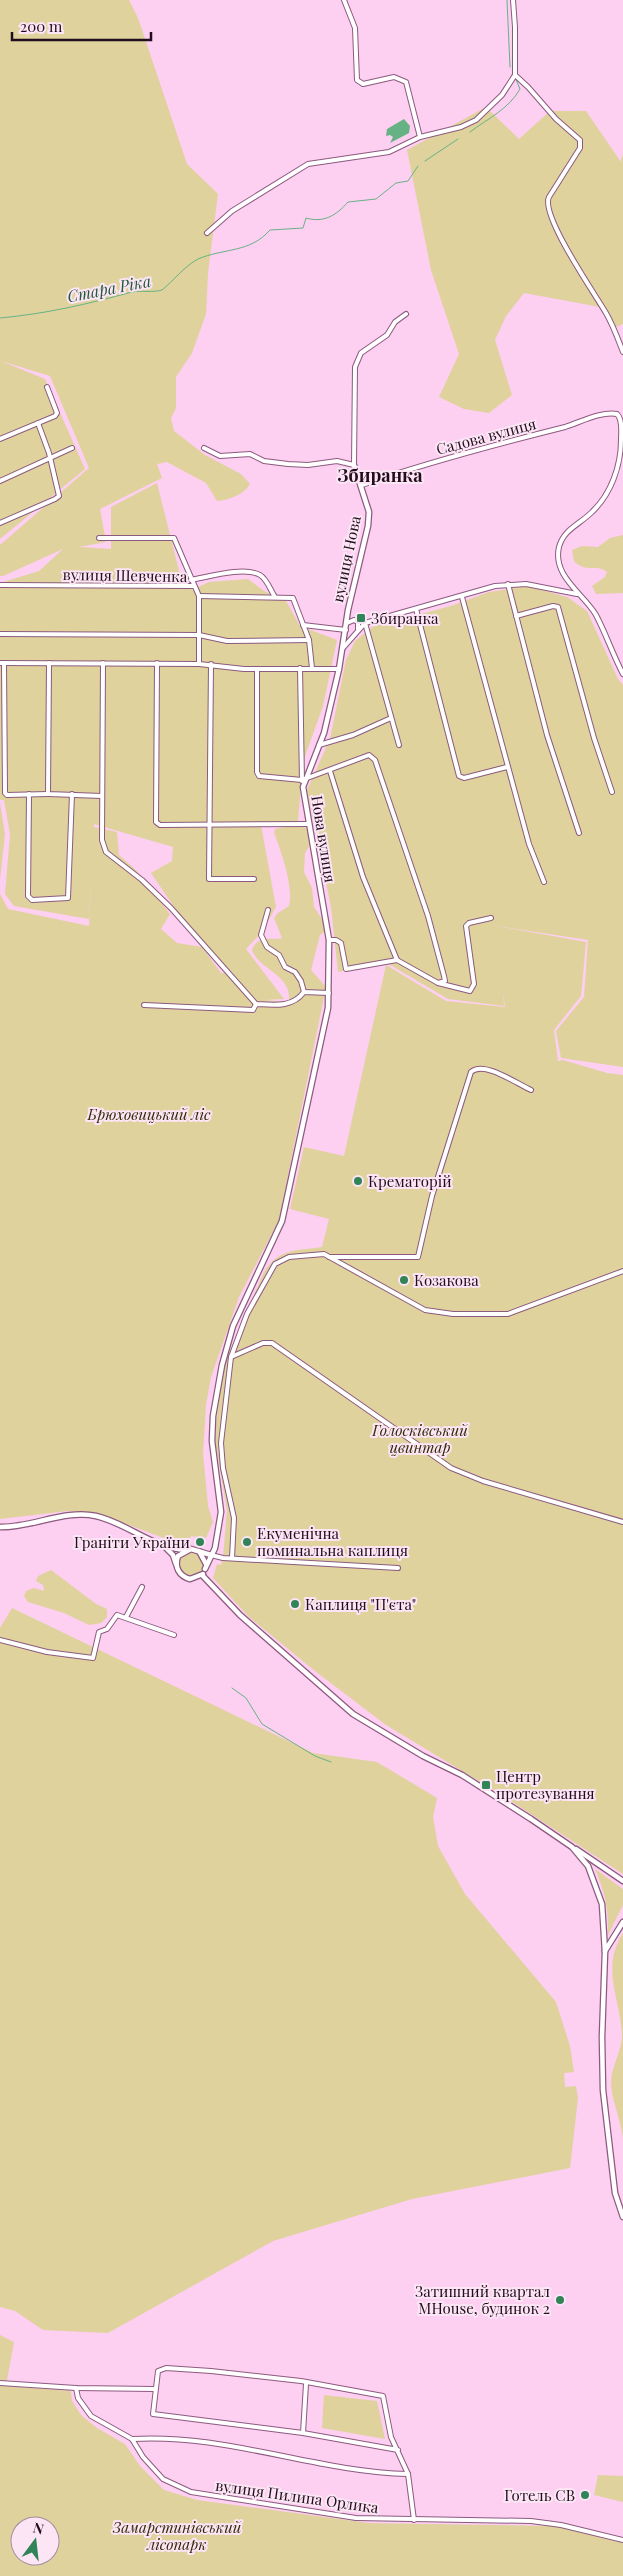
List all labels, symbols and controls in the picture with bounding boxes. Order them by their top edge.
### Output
scale bar [12,10,151,42]
text: 200 m [20,16,63,36]
water label: Стара Ріка [65,270,153,306]
street label: Садова вулиця [434,413,538,459]
district label: Збиранка [338,463,423,487]
street label: вулиця Нова [327,513,365,604]
street label: вулиця Шевченка [63,564,188,586]
place label: Збиранка [371,608,439,628]
marker: Збиранка [355,612,367,624]
street label: Нова вулиця [307,794,341,884]
park label: Брюховицький ліс [87,1104,211,1124]
place label: Крематорій [368,1171,452,1191]
marker: Крематорій [352,1175,364,1187]
place label: Козакова [414,1270,479,1290]
marker: Козакова [398,1274,410,1286]
park label: Голосківський цвинтар [371,1420,468,1457]
place label: Екуменічна поминальна каплиця [257,1523,408,1560]
place label: Граніти України [74,1532,190,1552]
marker: Граніти України [194,1536,206,1548]
marker: Екуменічна поминальна каплиця [241,1536,253,1548]
place label: Каплиця "П'єта" [305,1594,416,1614]
marker: Каплиця "П'єта" [289,1598,301,1610]
place label: Центр протезування [496,1766,595,1803]
marker: Центр протезування [480,1779,492,1791]
place label: Затишний квартал MHouse, будинок 2 [415,2281,551,2318]
marker: Затишний квартал MHouse, будинок 2 [554,2294,566,2306]
street label: вулиця Пилипа Орлика [214,2475,380,2517]
place label: Готель СВ [504,2485,575,2505]
marker: Готель СВ [579,2489,591,2501]
north arrow [10,2516,60,2566]
text: N [31,2517,46,2538]
park label: Замарстинівський лісопарк [112,2517,242,2554]

